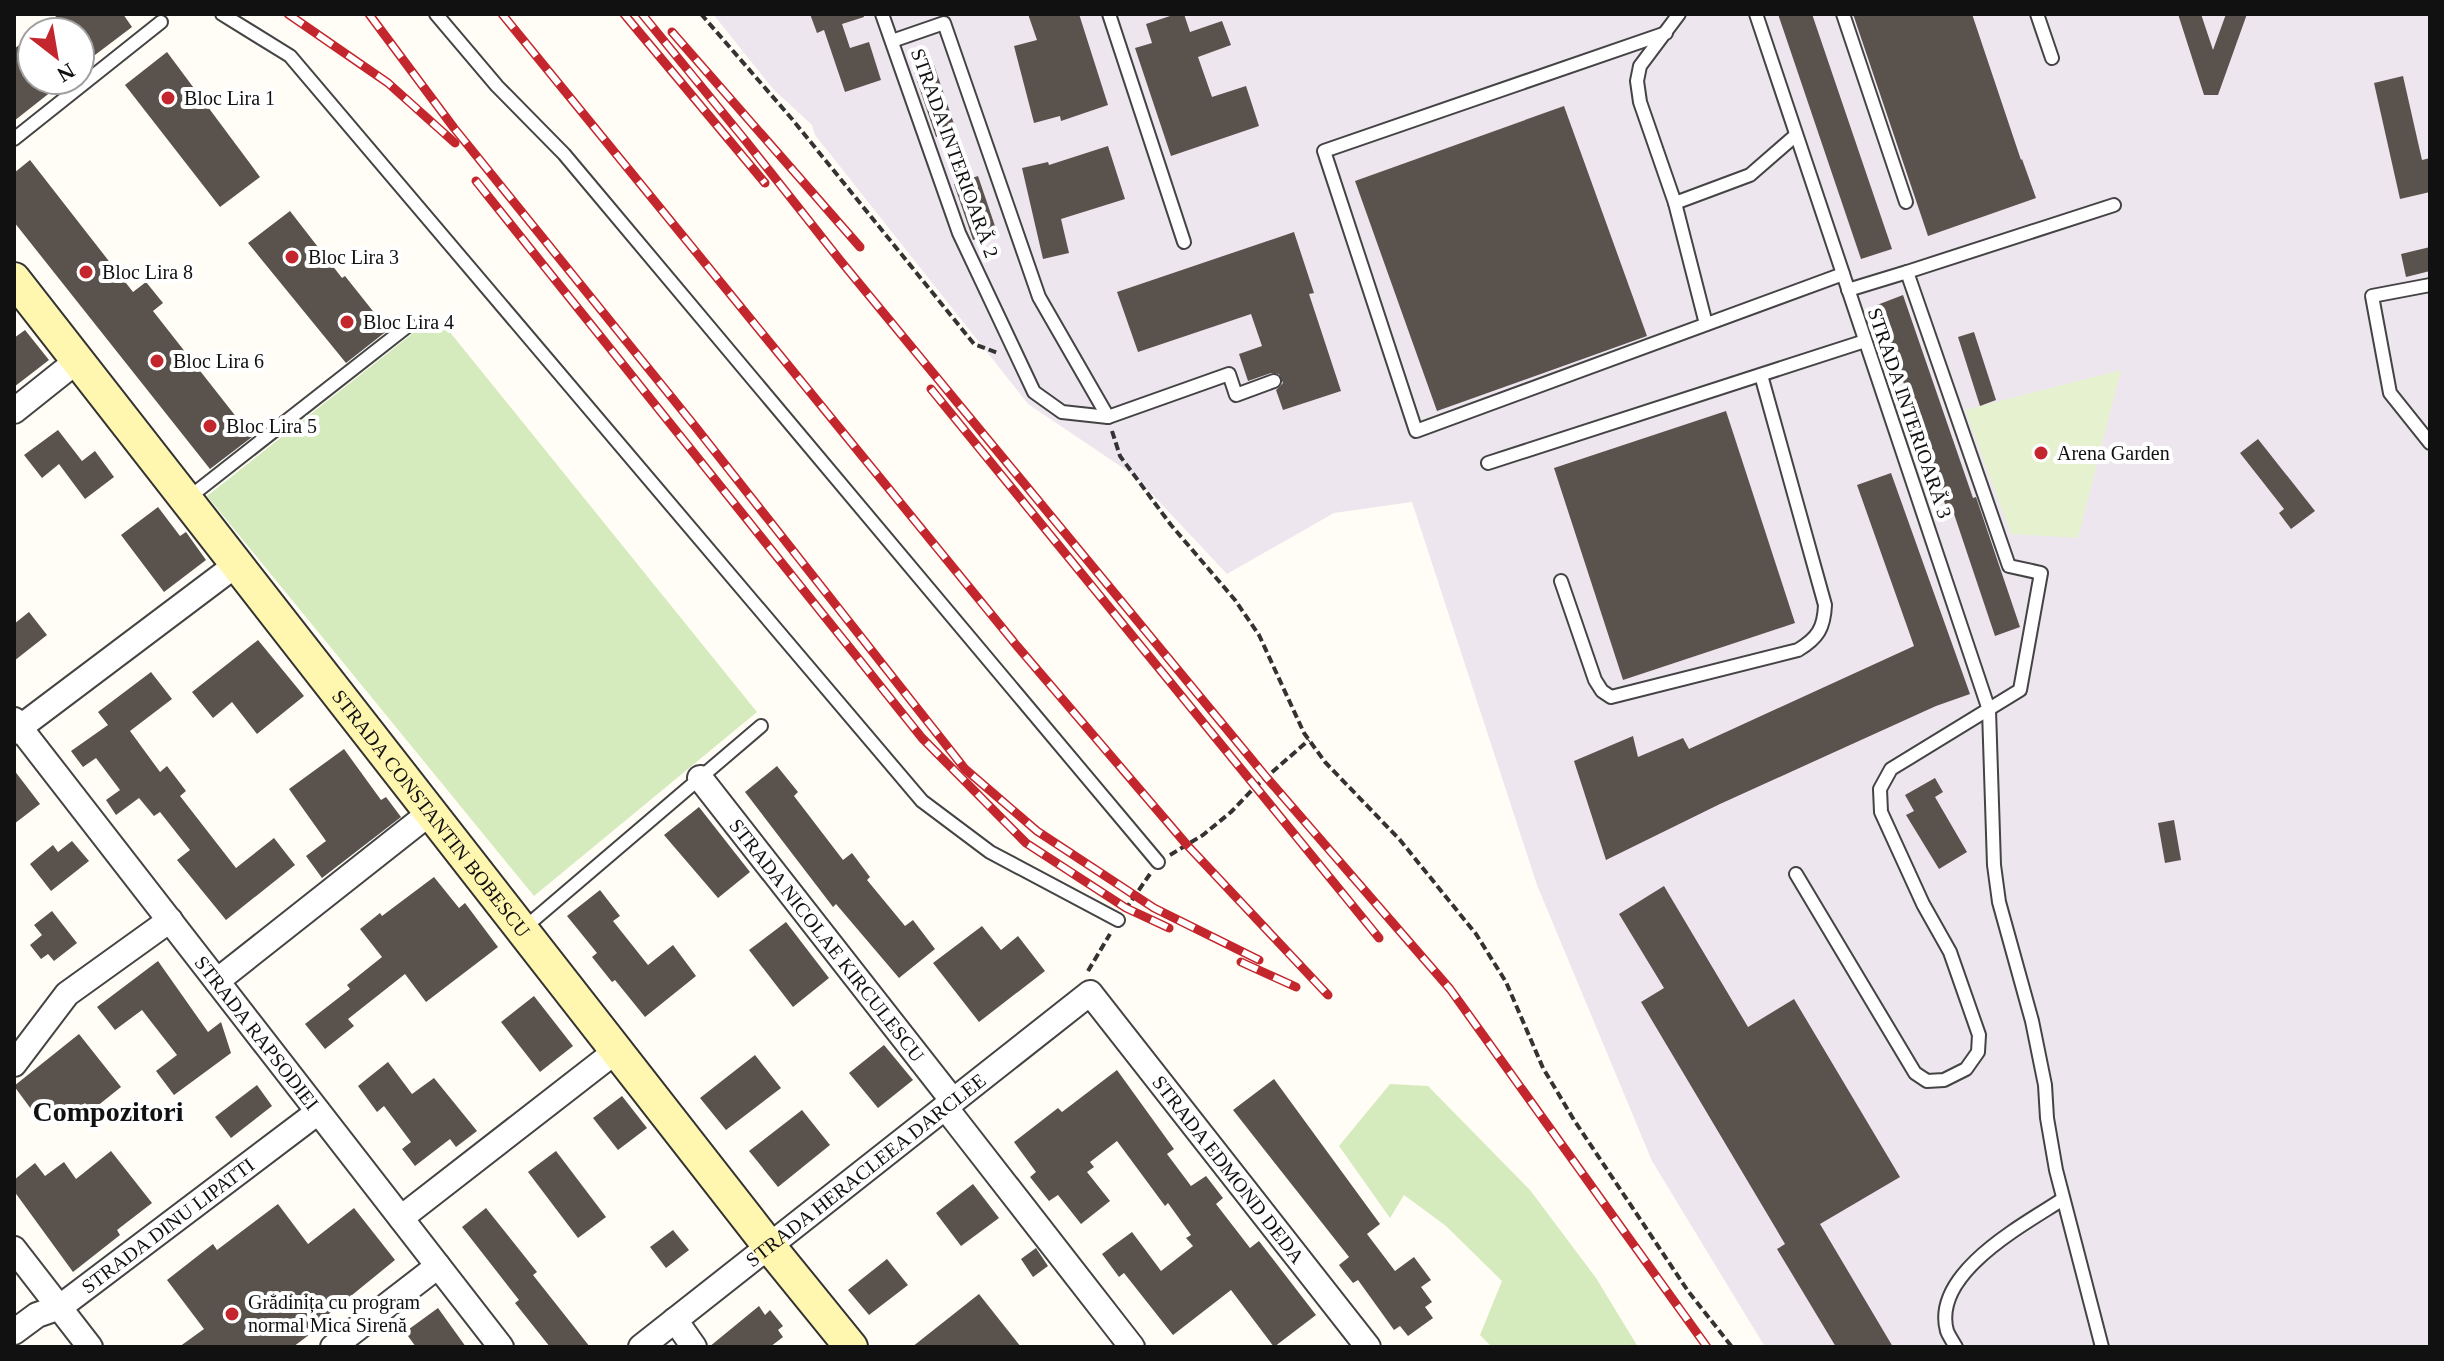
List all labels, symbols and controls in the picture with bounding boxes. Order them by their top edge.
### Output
north arrow [16,16,96,96]
street label: STRADA INTERIOARĂ 2 [907,45,1003,261]
text: N [53,58,79,88]
place label: Bloc Lira 1 [184,87,275,109]
marker: Bloc Lira 1 [159,89,177,107]
place label: Bloc Lira 3 [308,246,399,268]
marker: Bloc Lira 3 [283,248,301,266]
place label: Bloc Lira 8 [102,261,193,283]
marker: Bloc Lira 8 [77,263,95,281]
street label: STRADA INTERIOARĂ 3 [1864,305,1956,521]
place label: Bloc Lira 4 [363,311,454,333]
marker: Bloc Lira 4 [338,313,356,331]
place label: Bloc Lira 6 [173,350,264,372]
marker: Bloc Lira 6 [148,352,166,370]
place label: Bloc Lira 5 [226,415,317,437]
marker: Bloc Lira 5 [201,417,219,435]
place label: Arena Garden [2057,442,2170,464]
marker: Arena Garden [2032,444,2050,462]
street label: STRADA CONSTANTIN BOBESCU [328,685,535,942]
street label: STRADA NICOLAE KIRCULESCU [725,814,929,1066]
street label: STRADA RAPSODIEI [190,952,323,1114]
street label: STRADA HERACLEEA DARCLEE [741,1069,990,1271]
street label: STRADA EDMOND DEDA [1148,1071,1309,1268]
district label: Compozitori [33,1096,184,1127]
street label: STRADA DINU LIPATTI [77,1153,258,1298]
place label: Grădinița cu program normal Mica Sirenă [248,1291,421,1336]
marker: Grădinița cu program normal Mica Sirenă [223,1305,241,1323]

